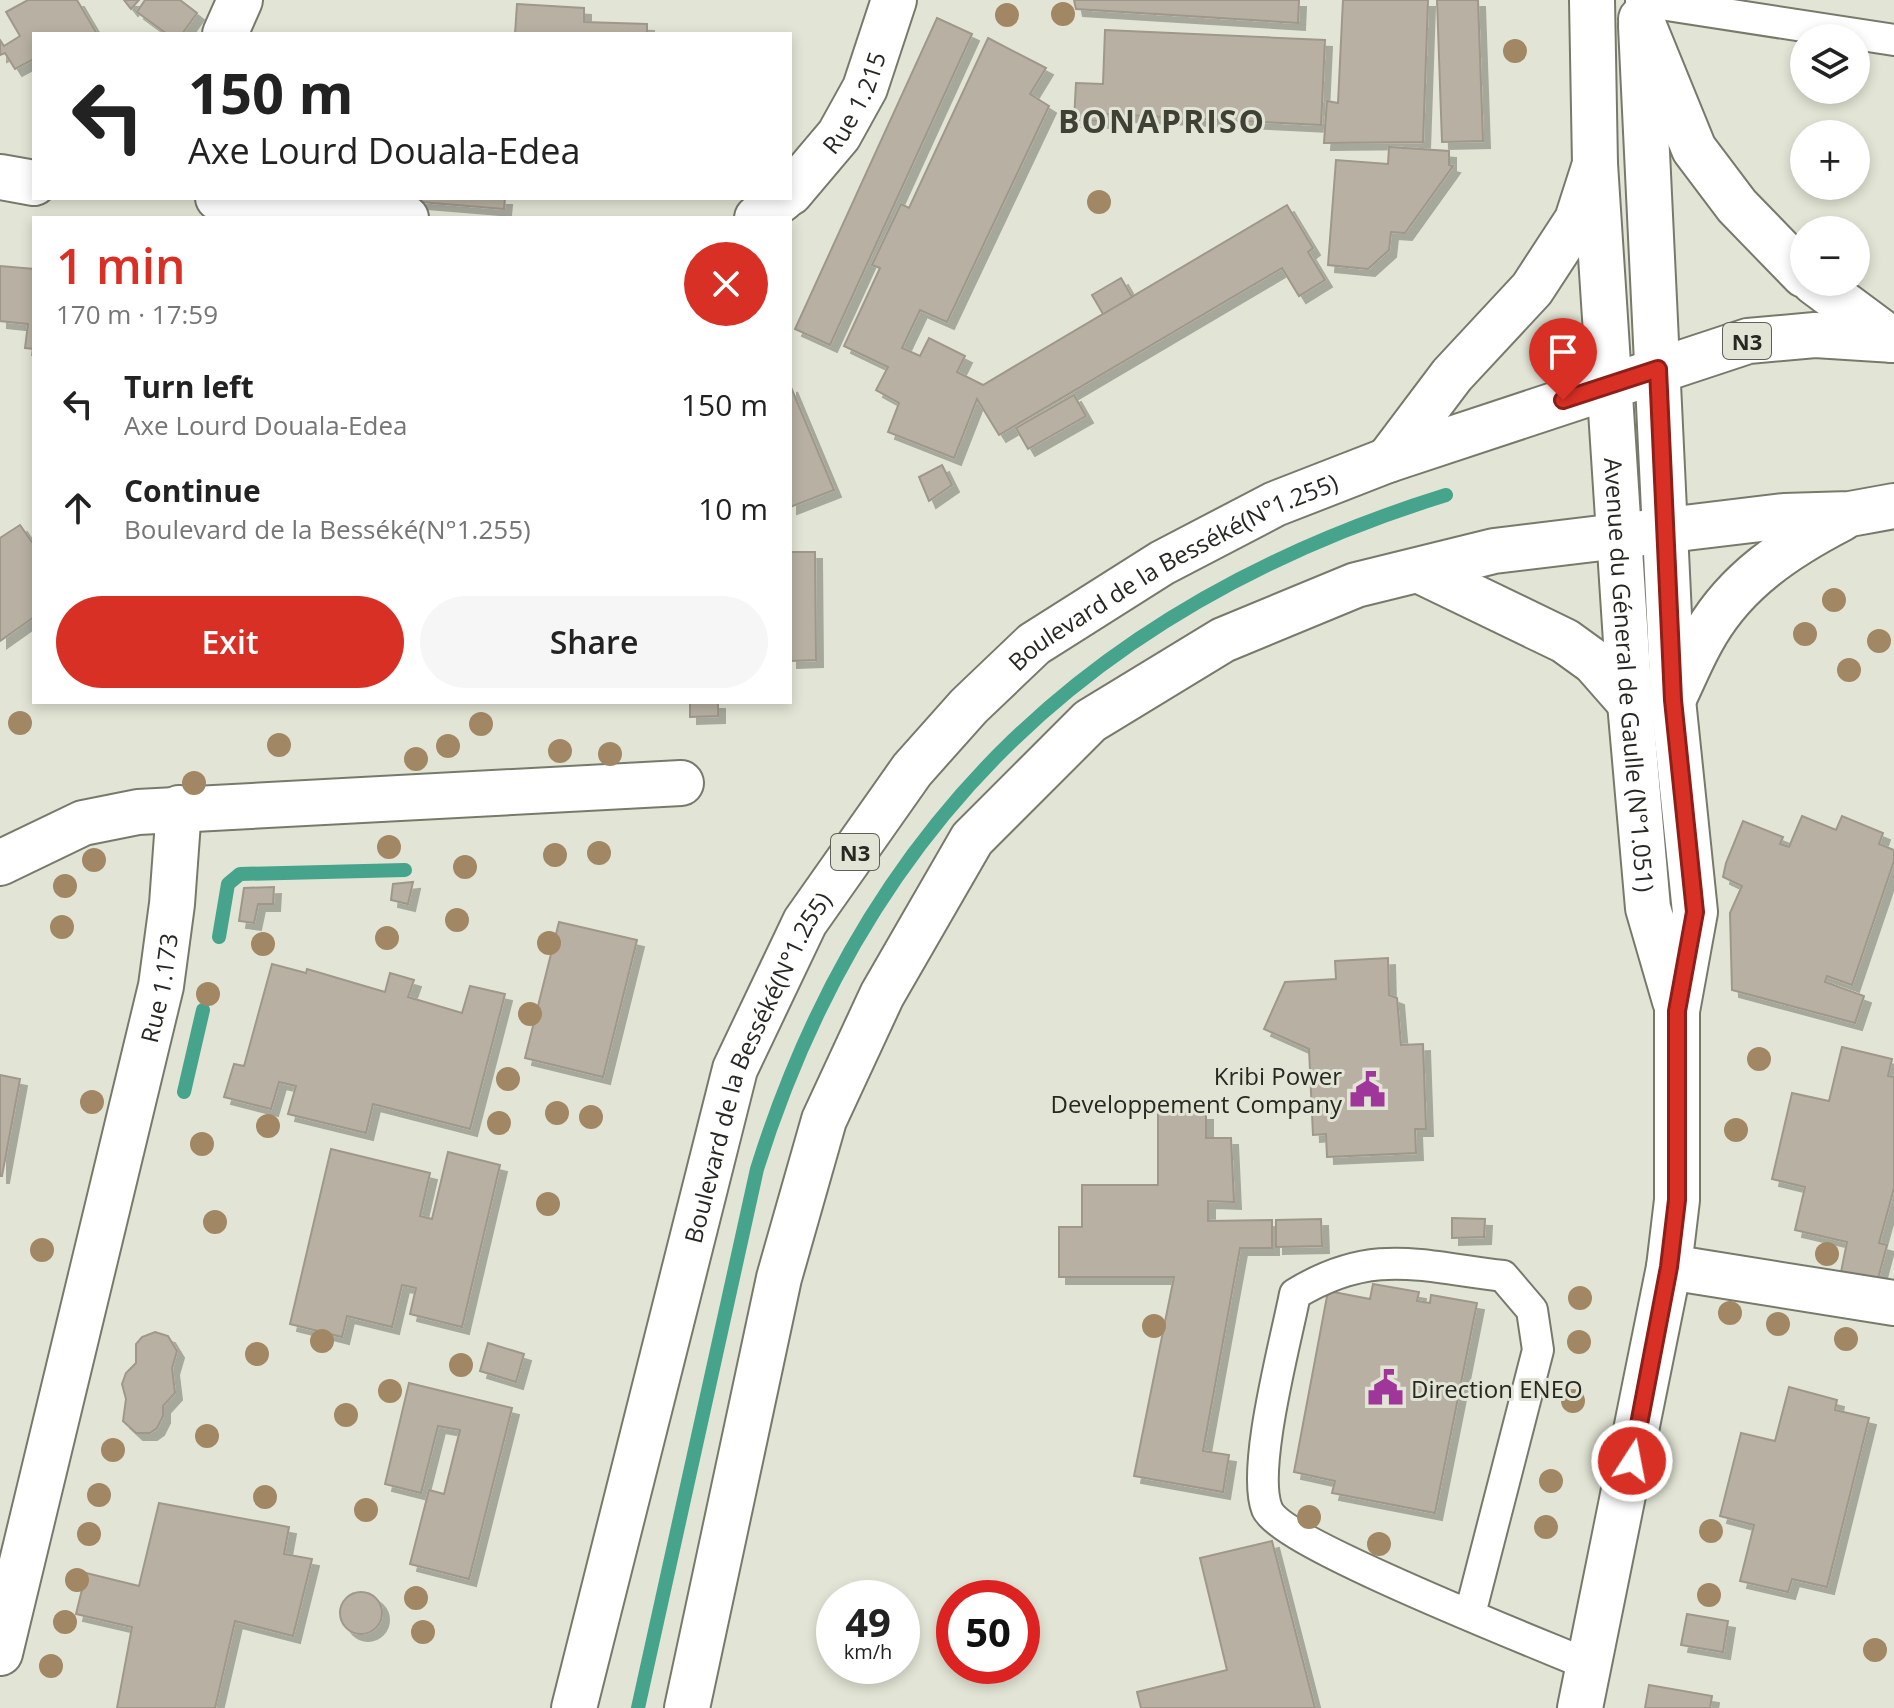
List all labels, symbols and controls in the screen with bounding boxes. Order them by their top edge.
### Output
map controls [1790,24,1870,296]
button: layers [1790,24,1870,104]
street label: Rue 1.215 [814,47,892,160]
text: 150 m [188,54,354,130]
icon: left [56,64,160,168]
district label: BONAPRISO [1058,99,1266,142]
button: + [1790,120,1870,200]
text: Axe Lourd Douala-Edea [188,126,581,175]
button: − [1790,216,1870,296]
text: 1 min [56,233,186,298]
button: close [684,242,768,326]
text: 170 m · 17:59 [56,296,218,332]
pin [1529,318,1597,400]
road number: N3 [1723,323,1771,359]
icon: arrive [1541,330,1585,374]
text: Turn left [124,366,254,407]
icon: left [56,382,100,426]
text: 150 m [681,384,768,425]
text: Axe Lourd Douala-Edea [124,407,408,443]
street label: Avenue du Géneral de Gaulle (N°1.051) [1598,456,1663,893]
street label: Boulevard de la Besséké(N°1.255) [1000,465,1342,677]
text: Continue [124,470,261,511]
icon: ahead [56,486,100,530]
text: 10 m [698,488,768,529]
text: Boulevard de la Besséké(N°1.255) [124,511,531,547]
button: Exit [56,596,404,688]
button: Share [420,596,768,688]
road number: N3 [831,834,879,870]
street label: Boulevard de la Besséké(N°1.255) [675,885,838,1246]
street label: Rue 1.173 [131,931,184,1046]
place label: Kribi Power Developpement Company [1051,1059,1343,1120]
public building icon: Kribi Power Developpement Company [1349,1070,1387,1108]
public building icon: Direction ENEO [1366,1369,1404,1407]
place label: Direction ENEO [1411,1372,1583,1405]
position arrow [1590,1419,1674,1503]
speed limit sign: 50 [936,1580,1040,1684]
text: 49 [845,1594,891,1649]
text: km/h [844,1638,892,1665]

